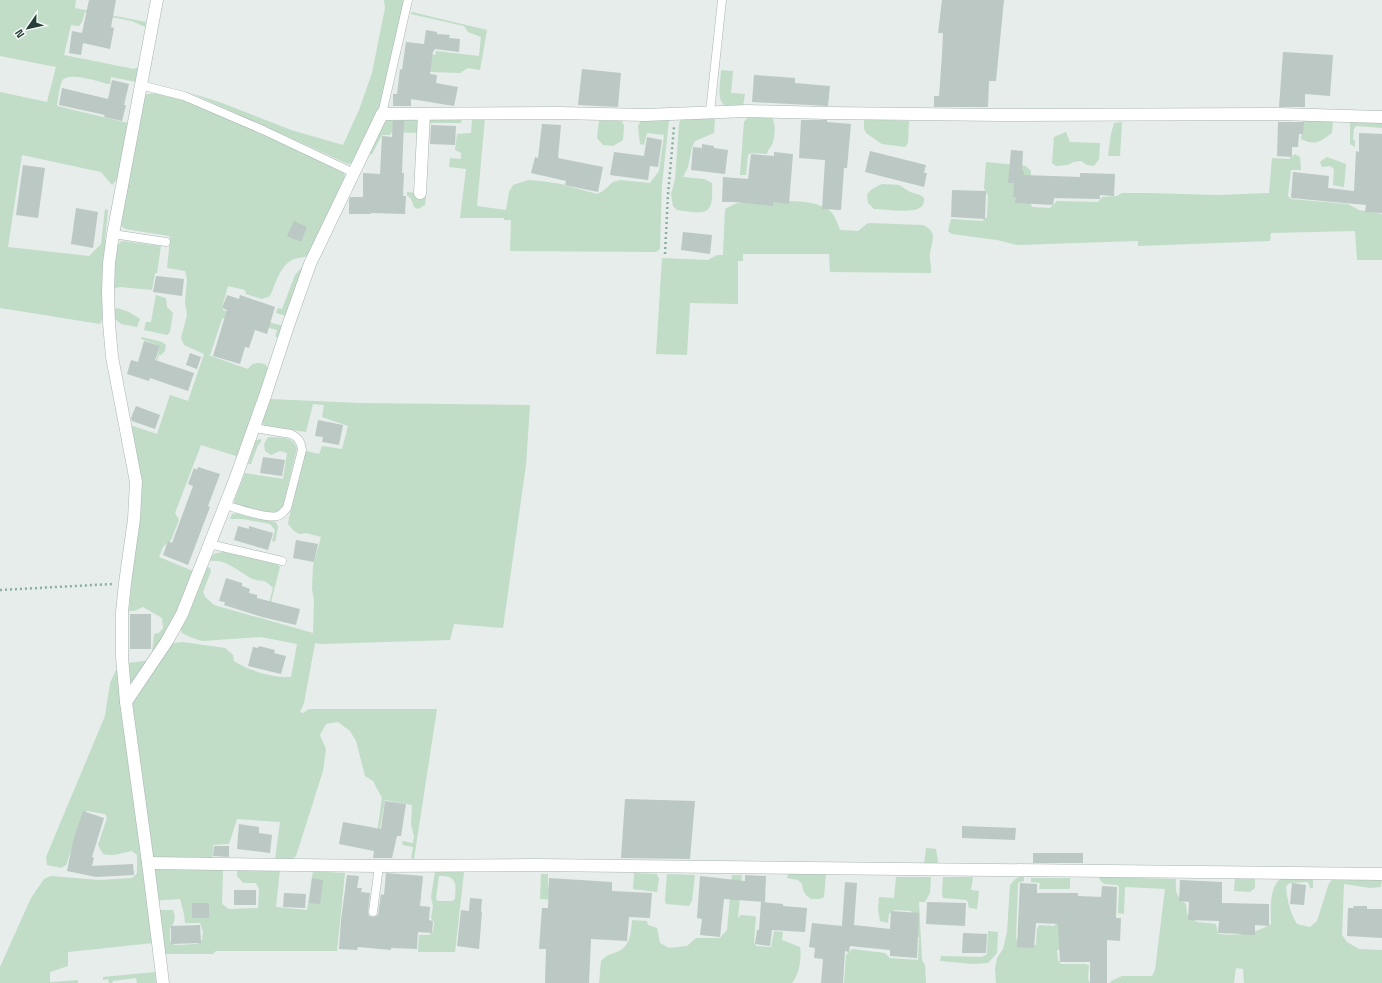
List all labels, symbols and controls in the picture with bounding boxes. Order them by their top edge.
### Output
north arrow [8,8,48,48]
text: N [12,27,28,41]

